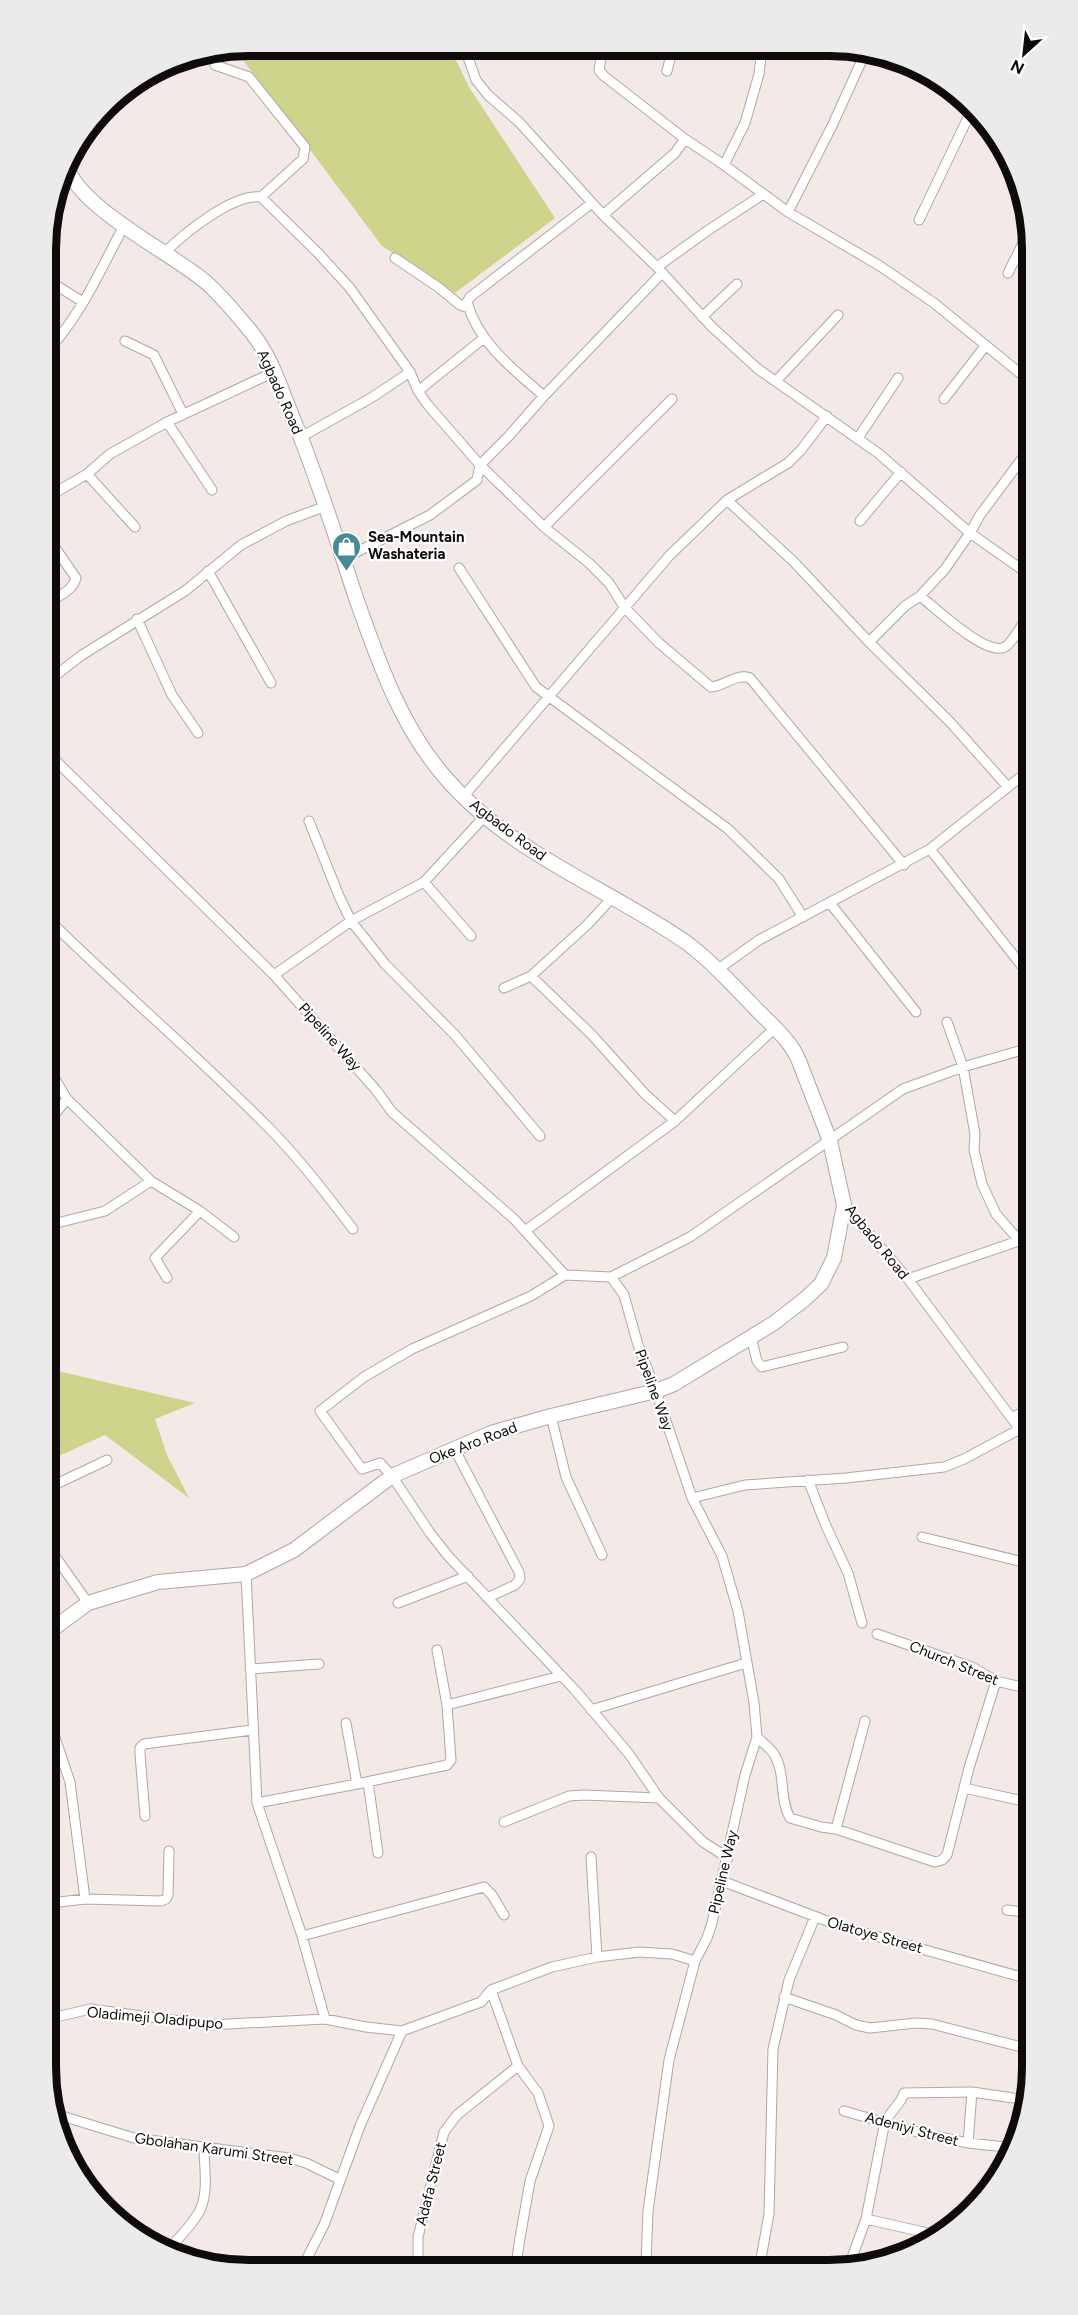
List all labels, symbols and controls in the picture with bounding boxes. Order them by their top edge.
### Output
north arrow [994,24,1054,84]
text: N [1008,56,1027,78]
street label: Agbado Road [253,347,307,437]
place label: Sea-Mountain Washateria [368,528,464,563]
shop icon: Sea-Mountain Washateria [331,530,363,572]
street label: Agbado Road [466,795,550,865]
street label: Pipeline Way [295,999,365,1075]
street label: Agbado Road [841,1201,913,1283]
street label: Pipeline Way [631,1347,677,1433]
street label: Oke Aro Road [426,1418,520,1468]
street label: Church Street [907,1637,1002,1689]
street label: Pipeline Way [705,1828,741,1916]
street label: Olatoye Street [825,1913,925,1957]
street label: Oladimeji Oladipupo [86,2003,224,2033]
street label: Adeniyi Street [863,2108,961,2150]
street label: Gbolahan Karumi Street [134,2129,295,2169]
street label: Adafa Street [412,2140,450,2228]

